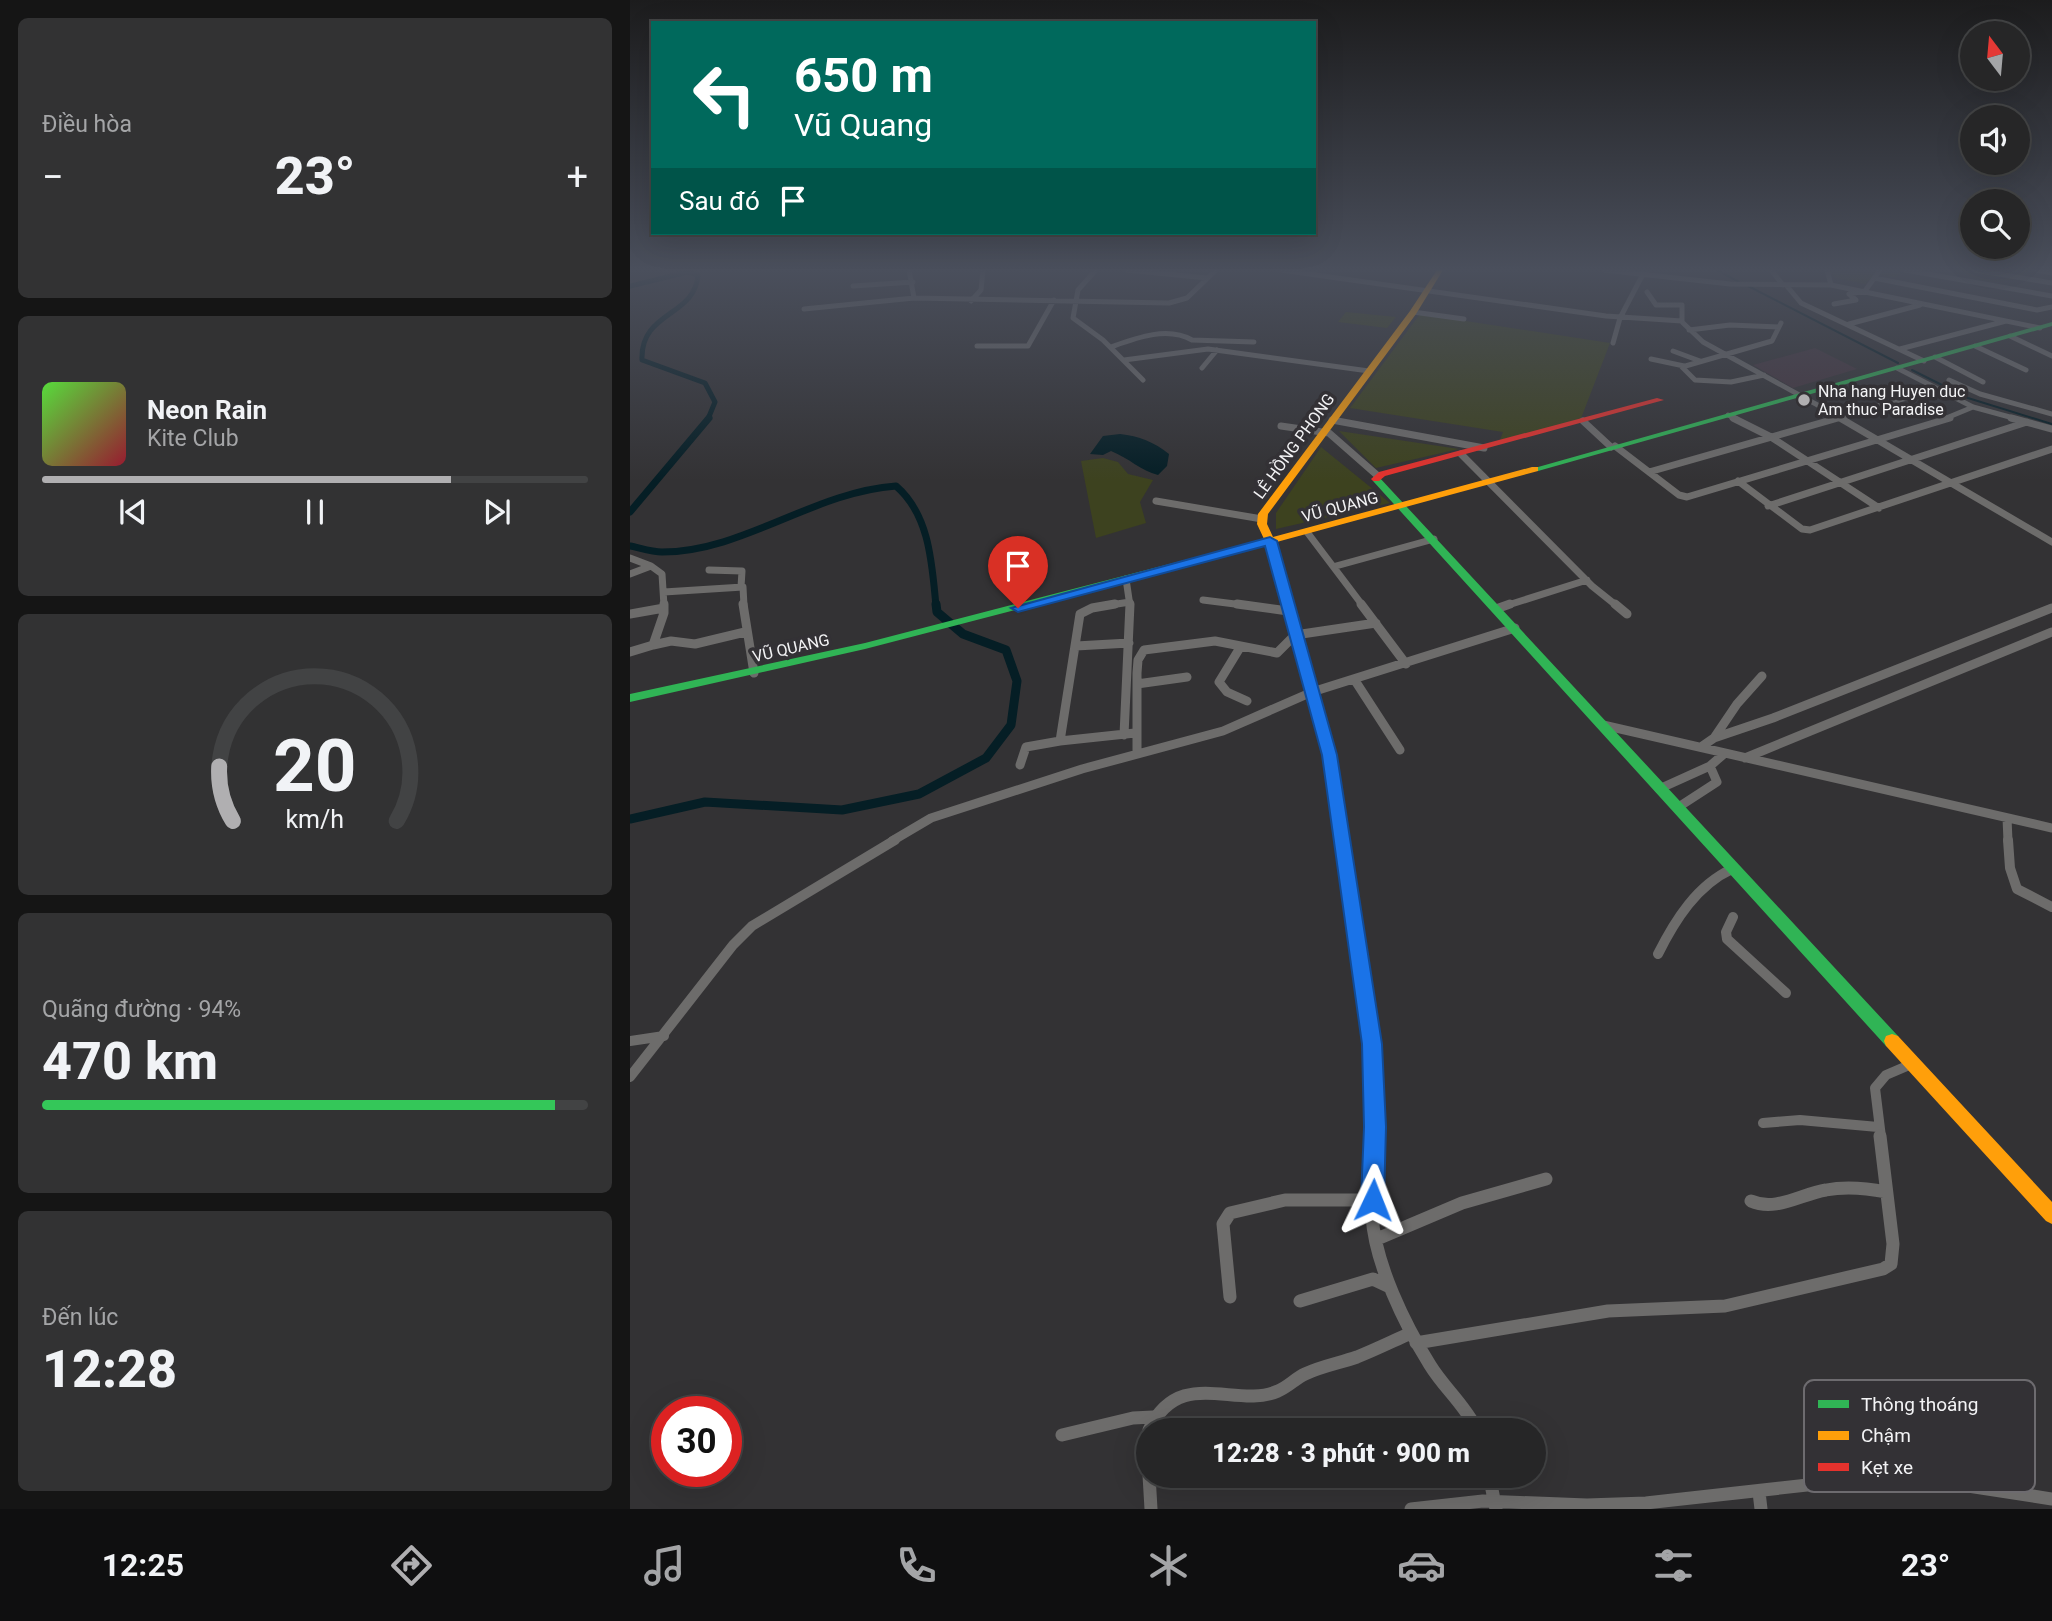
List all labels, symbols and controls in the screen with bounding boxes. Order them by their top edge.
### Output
north arrow [1960,21,2030,91]
map controls [1960,21,2030,259]
text: 650 m [794,47,933,104]
icon: left [679,49,770,140]
button: sound [1960,105,2030,175]
text: Vũ Quang [794,106,932,144]
text: Điều hòa [42,111,132,138]
text: 23° [275,146,355,207]
text: − [42,155,64,199]
text: + [566,155,588,199]
icon: arrive [774,182,812,220]
text: Sau đó [679,186,760,216]
button: search [1960,189,2030,259]
place label: Nha hang Huyen duc Am thuc Paradise [1818,382,1965,419]
street label: LÊ HỒNG PHONG [1248,389,1338,502]
marker: Nha hang Huyen duc Am thuc Paradise [1796,392,1812,408]
text: Neon Rain [147,395,267,425]
text: Kite Club [147,425,239,452]
street label: VŨ QUANG [1299,487,1380,526]
icon: previous [114,493,152,531]
icon: pause [296,493,334,531]
icon: next [478,493,516,531]
pin [988,536,1048,608]
icon: arrive [999,547,1037,585]
street label: VŨ QUANG [750,629,831,666]
text: 20 [273,723,357,809]
text: km/h [286,804,344,833]
text: Quãng đường · 94% [42,996,241,1023]
text: 470 km [42,1031,218,1092]
position arrow [1336,1163,1410,1237]
text: Đến lúc [42,1304,118,1331]
text: 12:28 [42,1339,177,1400]
legend [1804,1380,2035,1492]
text: Thông thoáng [1861,1393,1979,1416]
speed limit sign: 30 [651,1396,742,1487]
text: Chậm [1861,1424,1911,1447]
text: 12:28 · 3 phút · 900 m [1212,1438,1470,1468]
text: Kẹt xe [1861,1456,1913,1479]
icon: directions [387,1541,436,1590]
icon: music [640,1541,689,1590]
icon: phone [892,1541,941,1590]
icon: climate [1144,1541,1193,1590]
icon: car [1397,1541,1446,1590]
icon: filters [1649,1541,1698,1590]
text: 12:25 [102,1546,184,1584]
text: 23° [1901,1546,1950,1584]

